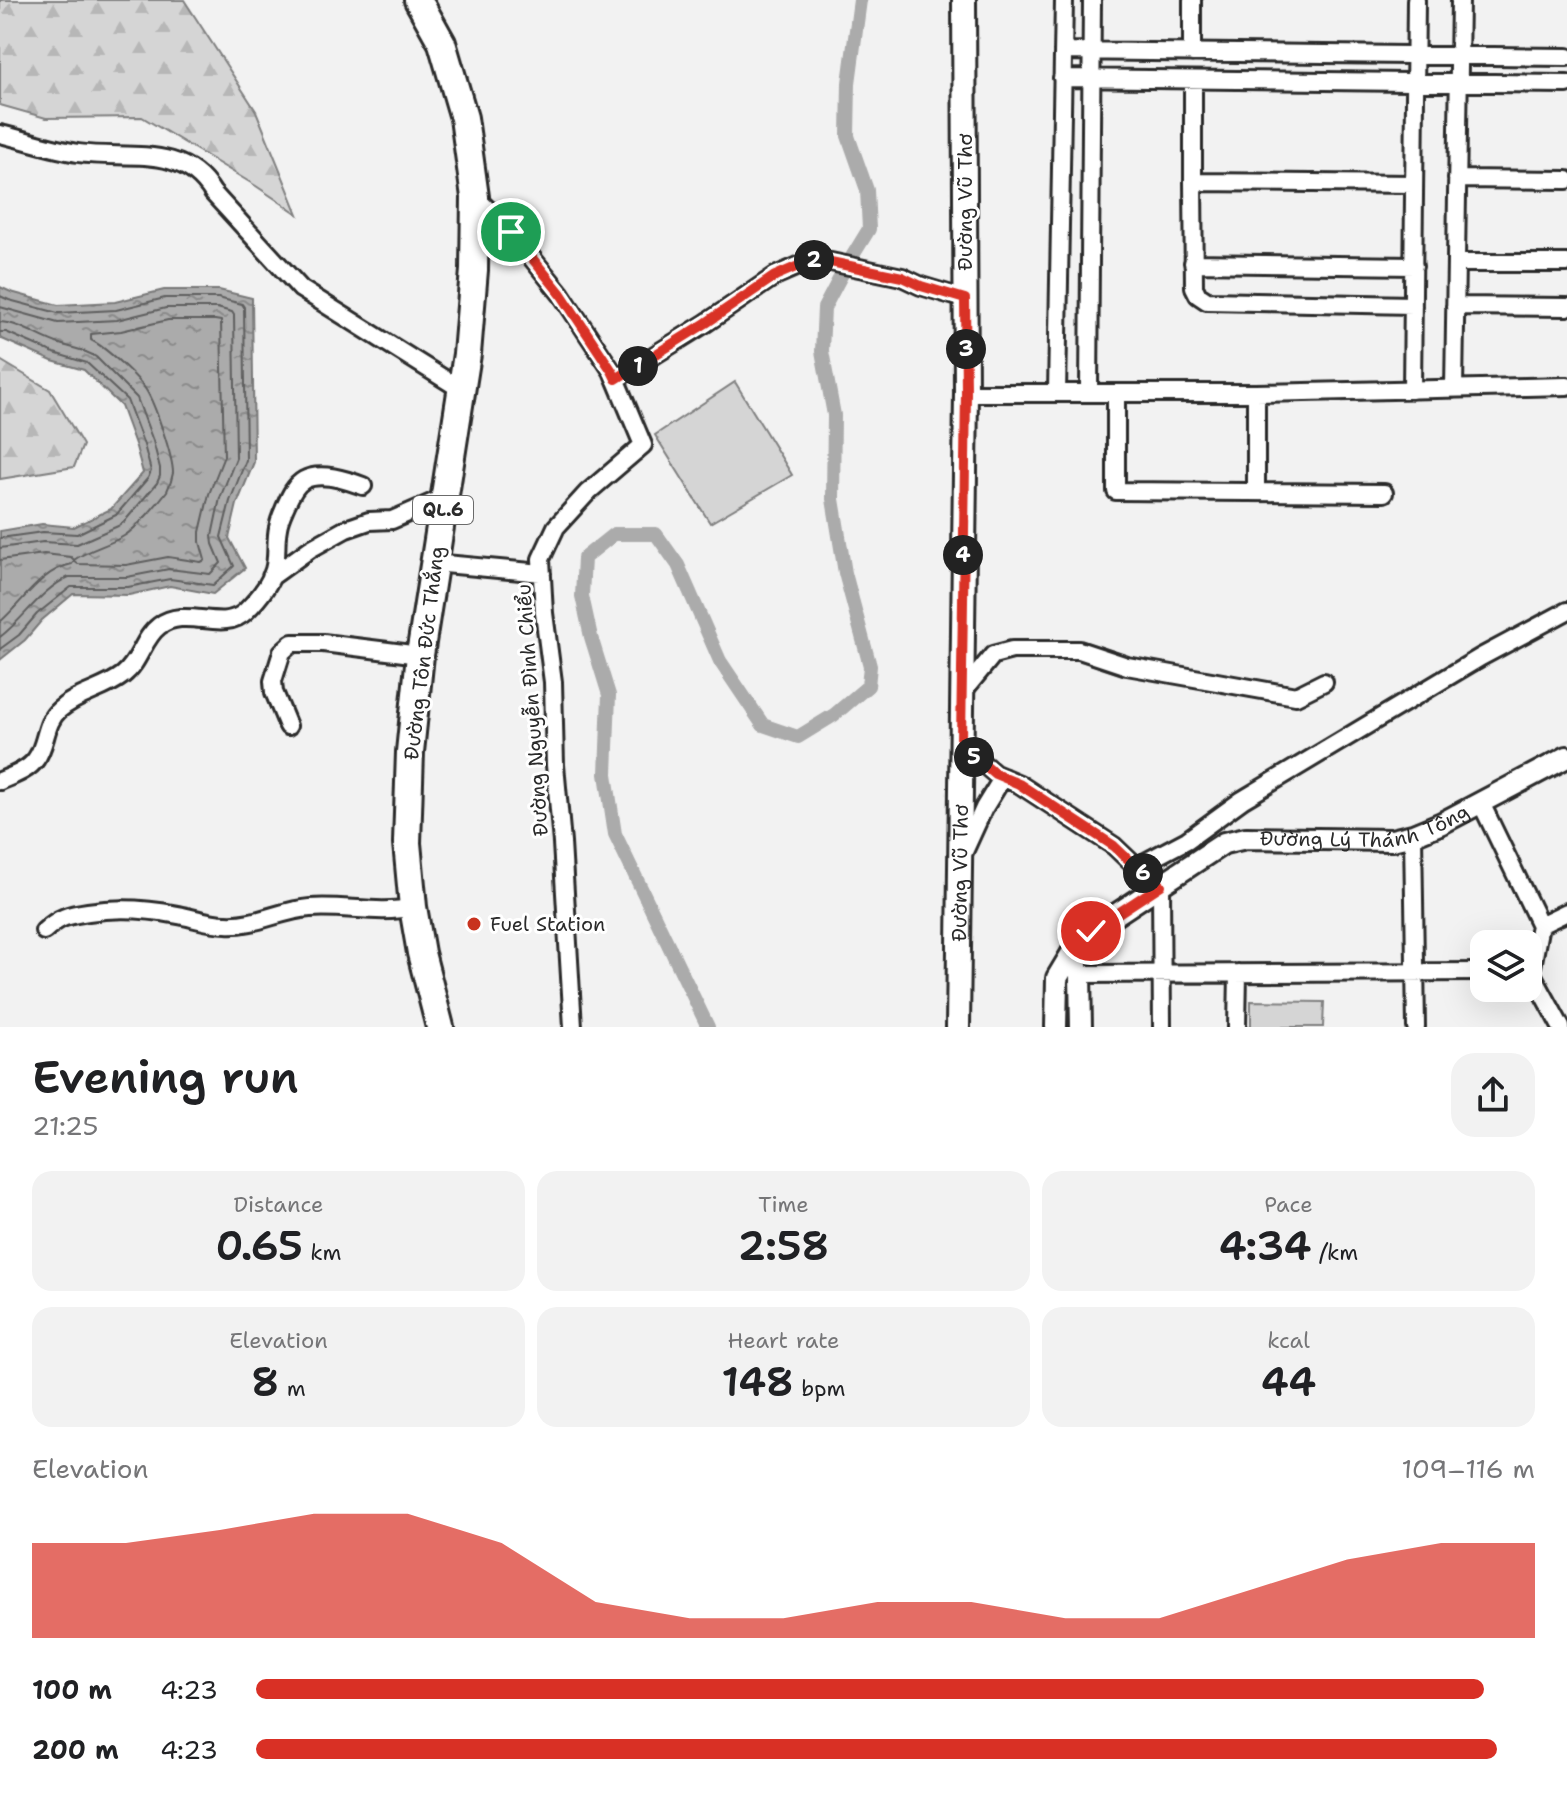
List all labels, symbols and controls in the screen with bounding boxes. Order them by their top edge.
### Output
street label: Đường Vũ Thơ [952,133,978,271]
pin [477,198,545,266]
icon: arrive [489,210,533,254]
pin: 2 [794,240,834,280]
text: 2 [806,245,822,274]
pin: 3 [946,329,986,369]
text: 3 [958,334,974,363]
pin: 1 [618,346,658,386]
text: 1 [633,351,643,380]
road number: QL.6 [413,496,473,524]
pin: 4 [943,535,983,575]
text: 4 [955,540,971,569]
street label: Đường Tôn Đức Thắng [398,545,450,761]
street label: Đường Nguyễn Đình Chiểu [510,583,554,837]
pin: 5 [954,737,994,777]
text: 5 [967,742,981,771]
street label: Đường Lý Thánh Tông [1260,798,1473,853]
street label: Đường Vũ Thơ [946,804,974,942]
pin: 6 [1123,853,1163,893]
text: 6 [1135,858,1151,887]
pin [1057,897,1125,965]
icon: check [1069,909,1113,953]
place label: Fuel Station [490,911,605,937]
marker: Fuel Station [465,915,483,933]
map controls [1470,930,1542,1002]
button: layers [1470,930,1542,1002]
text: Evening run [32,1048,299,1107]
button: share [1451,1053,1535,1137]
text: 21:25 [32,1108,98,1143]
text: Distance [233,1190,324,1219]
text: Time [758,1190,809,1219]
text: Pace [1264,1190,1313,1219]
text: 0.65 [216,1219,303,1273]
text: 2:58 [738,1219,829,1273]
text: 4:34 [1219,1219,1311,1273]
text: km [303,1238,341,1267]
text: /km [1311,1238,1358,1267]
text: Elevation [229,1326,328,1355]
text: Heart rate [727,1326,840,1355]
text: kcal [1267,1326,1310,1355]
text: 8 [251,1355,279,1409]
text: 148 [722,1355,794,1409]
text: 44 [1261,1355,1316,1409]
text: m [279,1374,306,1403]
text: bpm [794,1374,845,1403]
text: Elevation [32,1451,148,1486]
text: 109–116 m [1402,1451,1535,1486]
text: 100 m [32,1672,112,1707]
text: 4:23 [160,1672,218,1707]
text: 200 m [32,1732,119,1767]
text: 4:23 [160,1732,218,1767]

